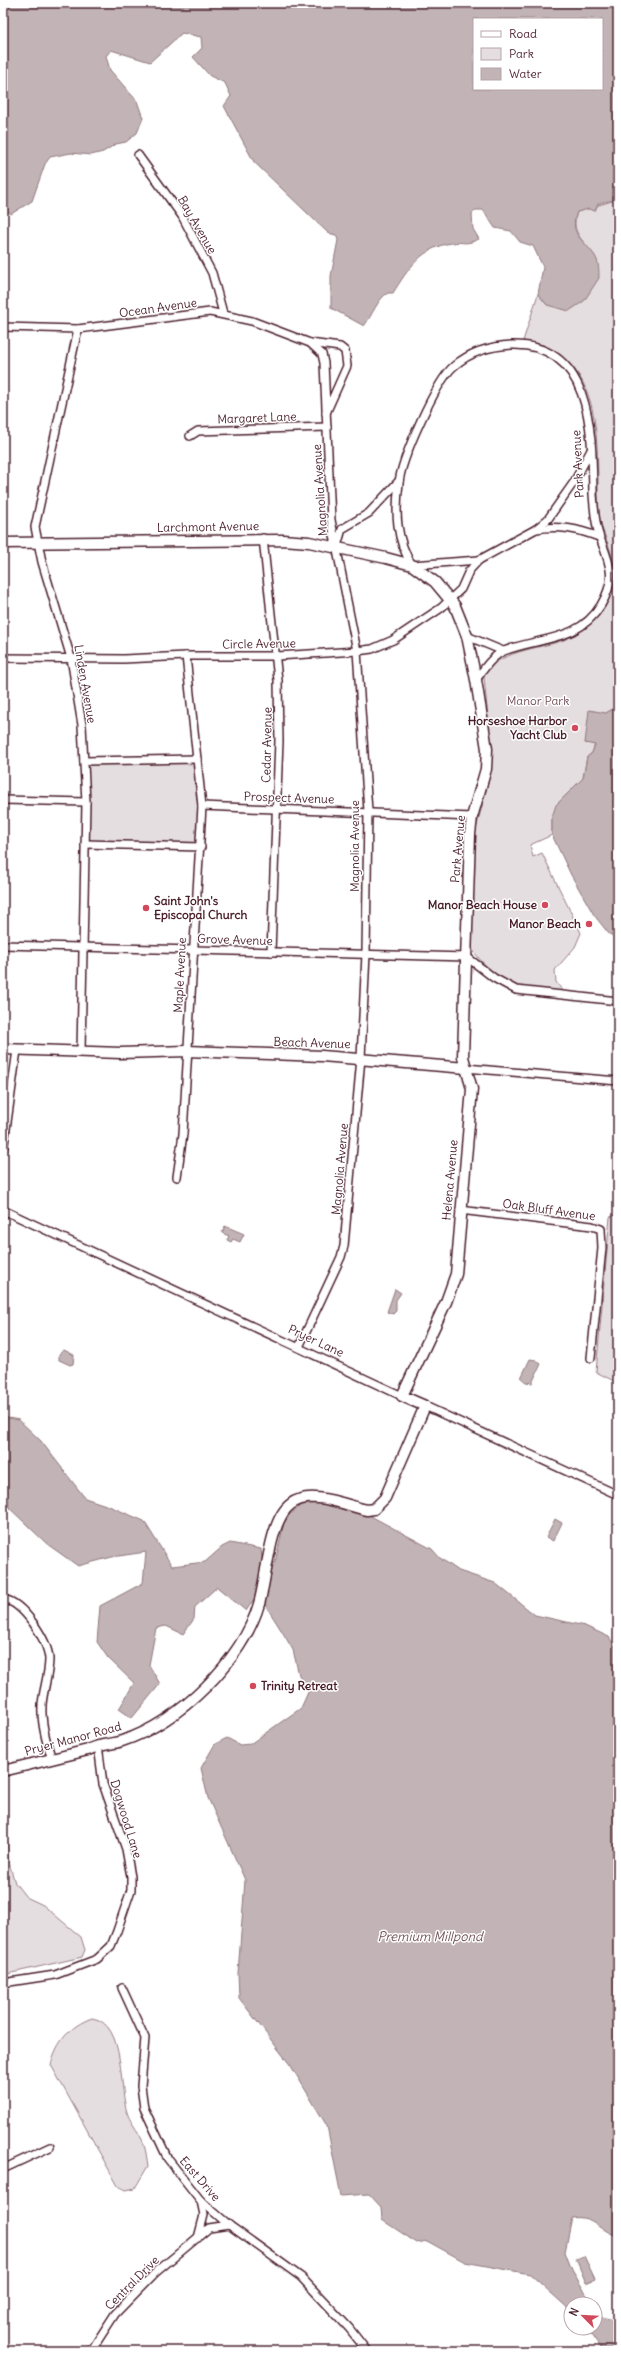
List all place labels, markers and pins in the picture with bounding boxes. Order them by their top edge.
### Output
place label: Horseshoe Harbor Yacht Club [468,713,567,742]
marker: Horseshoe Harbor Yacht Club [570,723,580,733]
place label: Saint John's Episcopal Church [154,893,248,923]
place label: Manor Beach House [428,897,538,912]
marker: Manor Beach House [540,900,550,910]
marker: Saint John's Episcopal Church [141,903,151,913]
place label: Manor Beach [509,916,581,931]
marker: Manor Beach [584,919,594,929]
place label: Trinity Retreat [261,1678,338,1694]
marker: Trinity Retreat [248,1681,258,1691]

